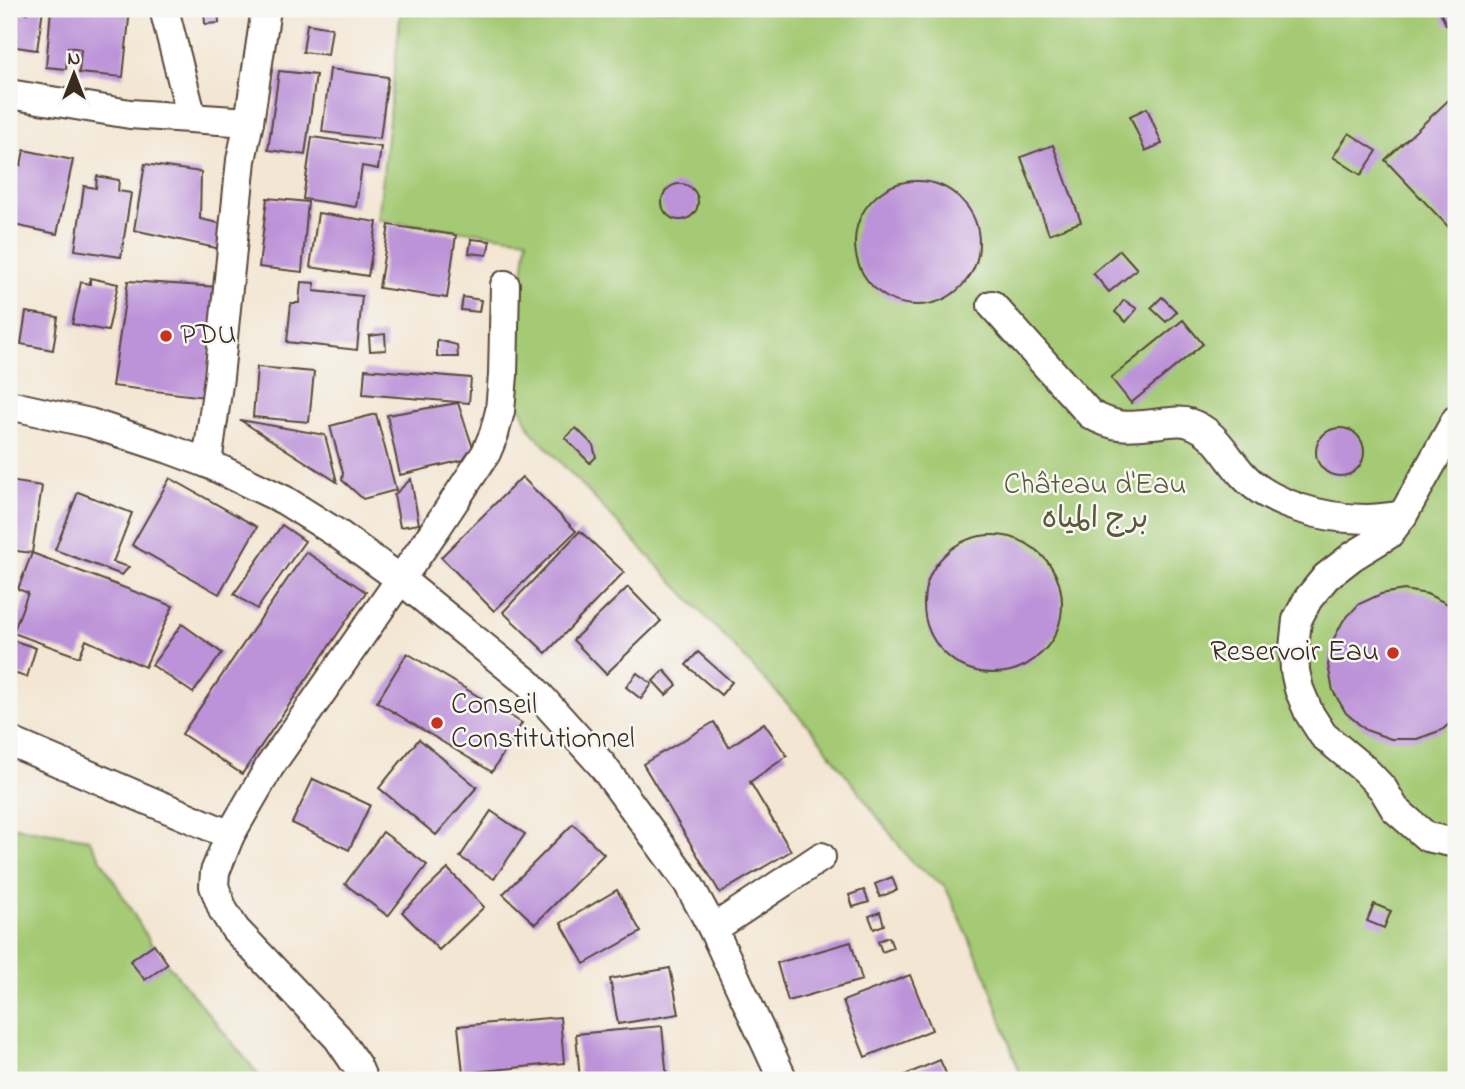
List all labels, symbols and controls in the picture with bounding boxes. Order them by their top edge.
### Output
north arrow [38,38,108,108]
text: N [68,46,81,73]
place label: PDU [180,314,237,358]
marker: PDU [158,328,174,344]
park label: Château d'Eau برج المياه [1004,464,1186,542]
place label: Reservoir Eau [1210,631,1379,675]
marker: Reservoir Eau [1385,645,1401,661]
place label: Conseil Constitutionnel [451,684,635,762]
marker: Conseil Constitutionnel [429,715,445,731]

